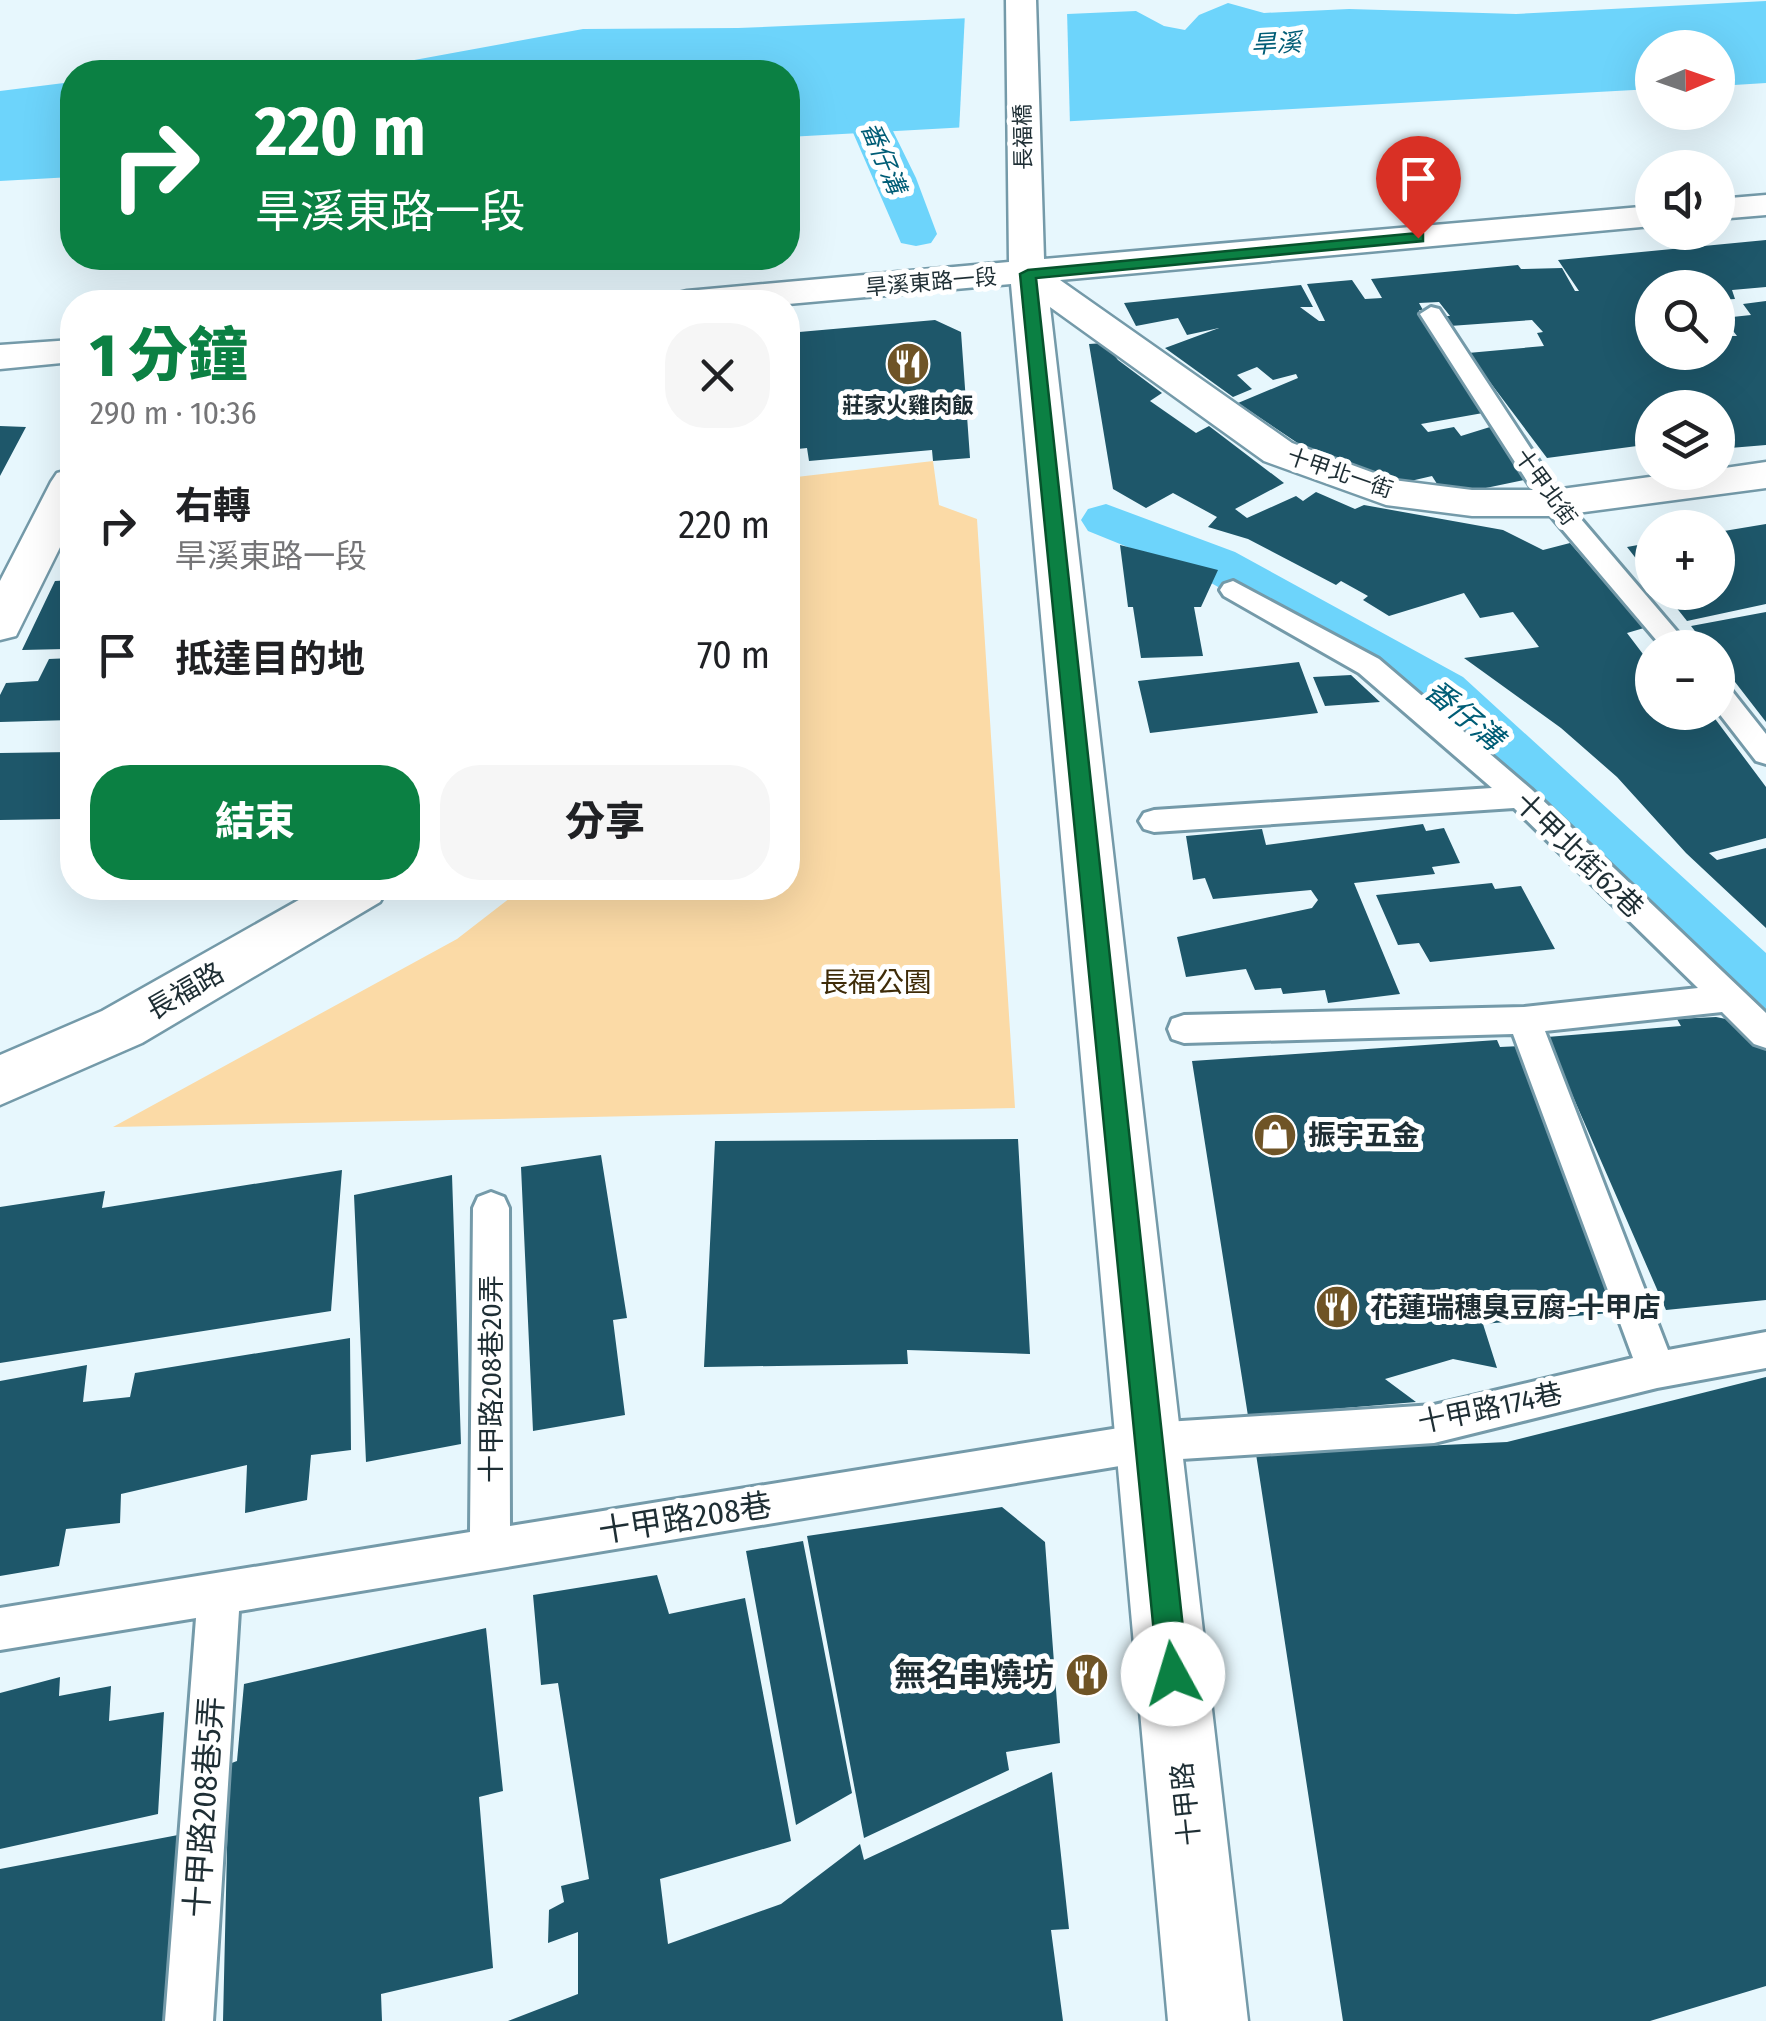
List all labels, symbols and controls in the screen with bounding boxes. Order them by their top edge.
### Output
water label: 旱溪 [1250,28,1305,60]
north arrow [1635,30,1735,130]
map controls [1635,30,1735,730]
text: 220 m [255,90,426,174]
icon: right [90,100,220,230]
street label: 長福橋 [1009,104,1037,170]
water label: 番仔溝 [855,118,913,201]
pin [1376,136,1461,239]
button: sound [1635,150,1735,250]
icon: arrive [1391,151,1446,206]
text: 旱溪東路一段 [255,185,525,239]
street label: 旱溪東路一段 [864,263,998,301]
button: search [1635,270,1735,370]
text: 1 分鐘 [90,320,248,392]
button: close [665,323,770,428]
restaurant icon: 莊家火雞肉飯 [885,341,931,387]
button: layers [1635,390,1735,490]
place label: 莊家火雞肉飯 [842,392,974,419]
text: 290 m · 10:36 [90,394,257,432]
street label: 十甲北一街 [1284,442,1396,504]
street label: 十甲北街 [1509,443,1583,531]
text: 右轉 [175,483,251,529]
icon: right [90,498,145,553]
text: 220 m [679,502,770,548]
button: + [1635,510,1735,610]
text: 旱溪東路一段 [175,537,367,575]
icon: arrive [90,628,145,683]
button: − [1635,630,1735,730]
text: 70 m [697,632,770,678]
text: 抵達目的地 [175,636,365,682]
water label: 番仔溝 [1418,672,1513,760]
button: 結束 [90,765,420,880]
button: 分享 [440,765,770,880]
street label: 十甲北街62巷 [1508,785,1650,925]
street label: 長福路 [140,956,230,1026]
park label: 長福公園 [820,966,932,999]
shop icon: 振宇五金 [1252,1112,1298,1158]
place label: 振宇五金 [1308,1119,1420,1152]
street label: 十甲路208巷20弄 [475,1275,508,1483]
restaurant icon: 花蓮瑞穗臭豆腐-十甲店 [1314,1284,1360,1330]
place label: 花蓮瑞穗臭豆腐-十甲店 [1370,1291,1661,1324]
street label: 十甲路174巷 [1415,1377,1565,1439]
street label: 十甲路208巷 [596,1486,774,1550]
position arrow [1121,1622,1225,1726]
restaurant icon: 無名串燒坊 [1064,1652,1110,1698]
place label: 無名串燒坊 [894,1656,1054,1694]
street label: 十甲路208巷5弄 [177,1695,231,1919]
street label: 十甲路 [1165,1760,1207,1848]

